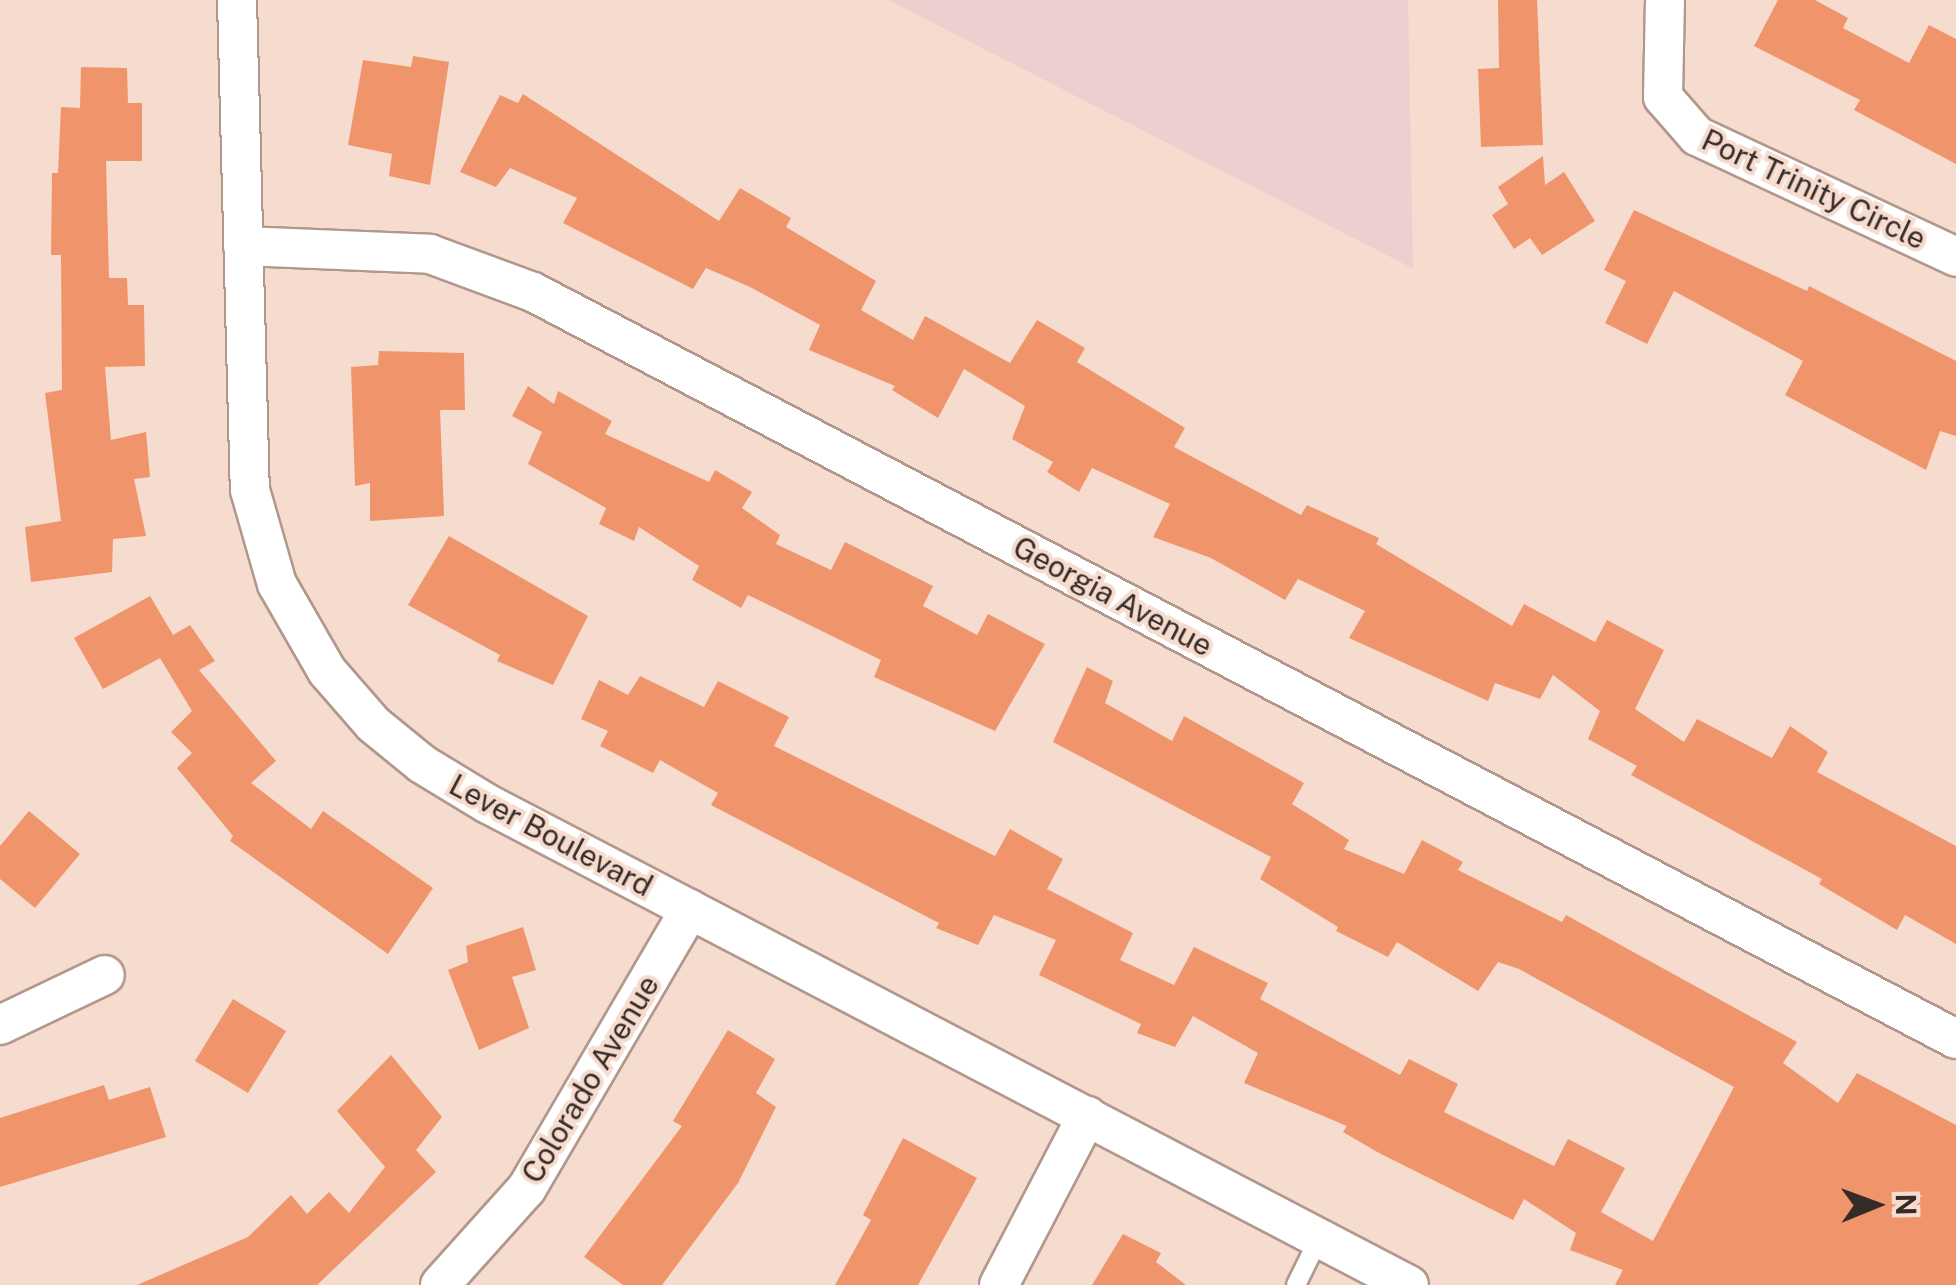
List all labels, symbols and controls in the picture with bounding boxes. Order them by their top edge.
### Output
street label: Port Trinity Circle [1696,121,1932,257]
street label: Georgia Avenue [1007,528,1219,664]
street label: Lever Boulevard [443,766,659,904]
street label: Colorado Avenue [514,969,666,1189]
north arrow [1826,1155,1926,1255]
text: N [1890,1193,1923,1216]

